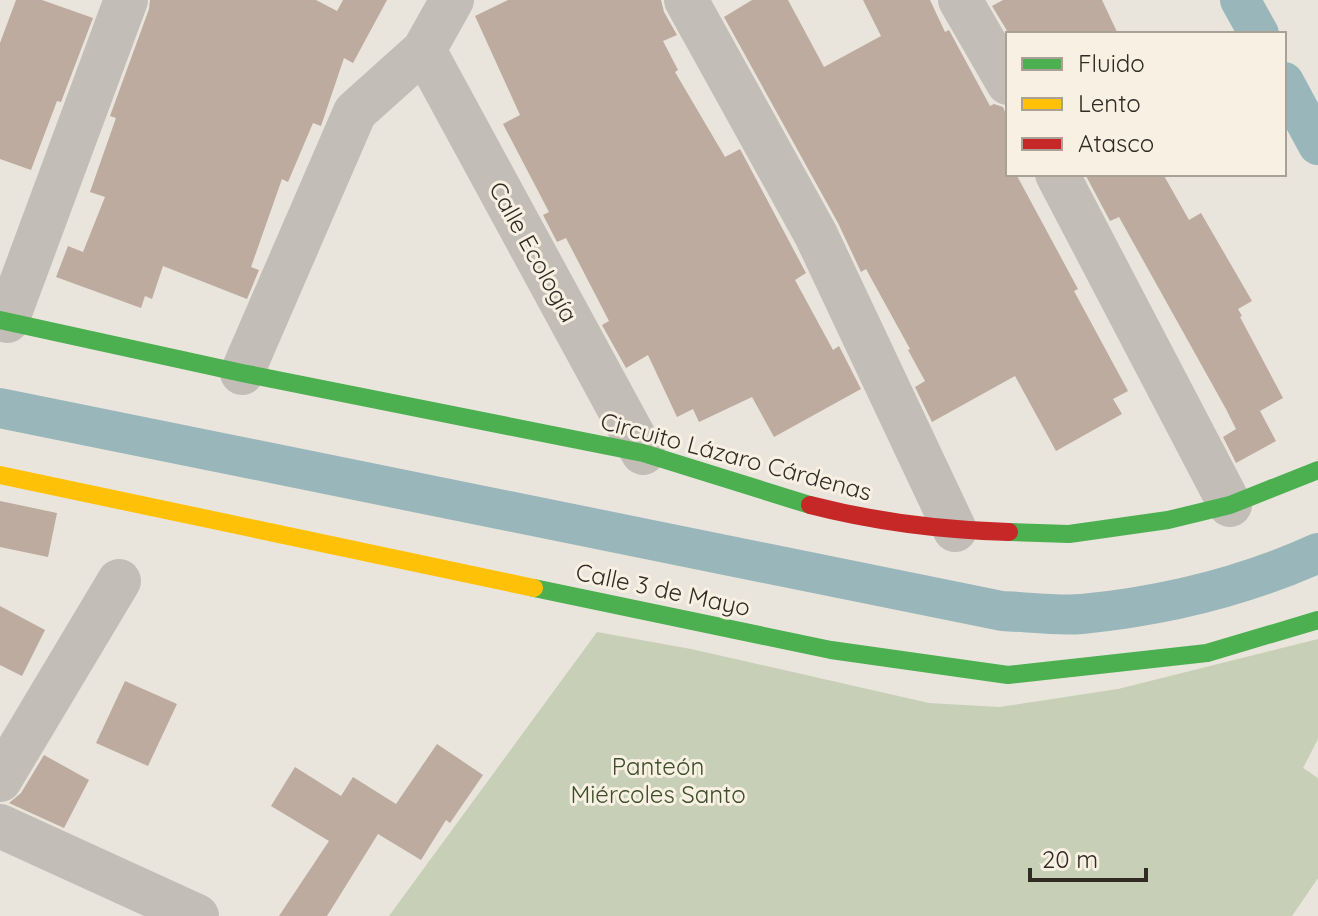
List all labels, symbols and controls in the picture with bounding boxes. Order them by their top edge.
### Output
legend [1006,32,1286,176]
text: Fluido [1078,48,1145,78]
text: Lento [1078,88,1141,118]
text: Atasco [1078,128,1154,158]
street label: Calle Ecología [483,176,585,327]
street label: Circuito Lázaro Cárdenas [597,405,875,507]
street label: Calle 3 de Mayo [573,556,753,622]
park label: Panteón Miércoles Santo [570,751,746,809]
scale bar [1030,832,1146,882]
text: 20 m [1042,844,1098,874]

